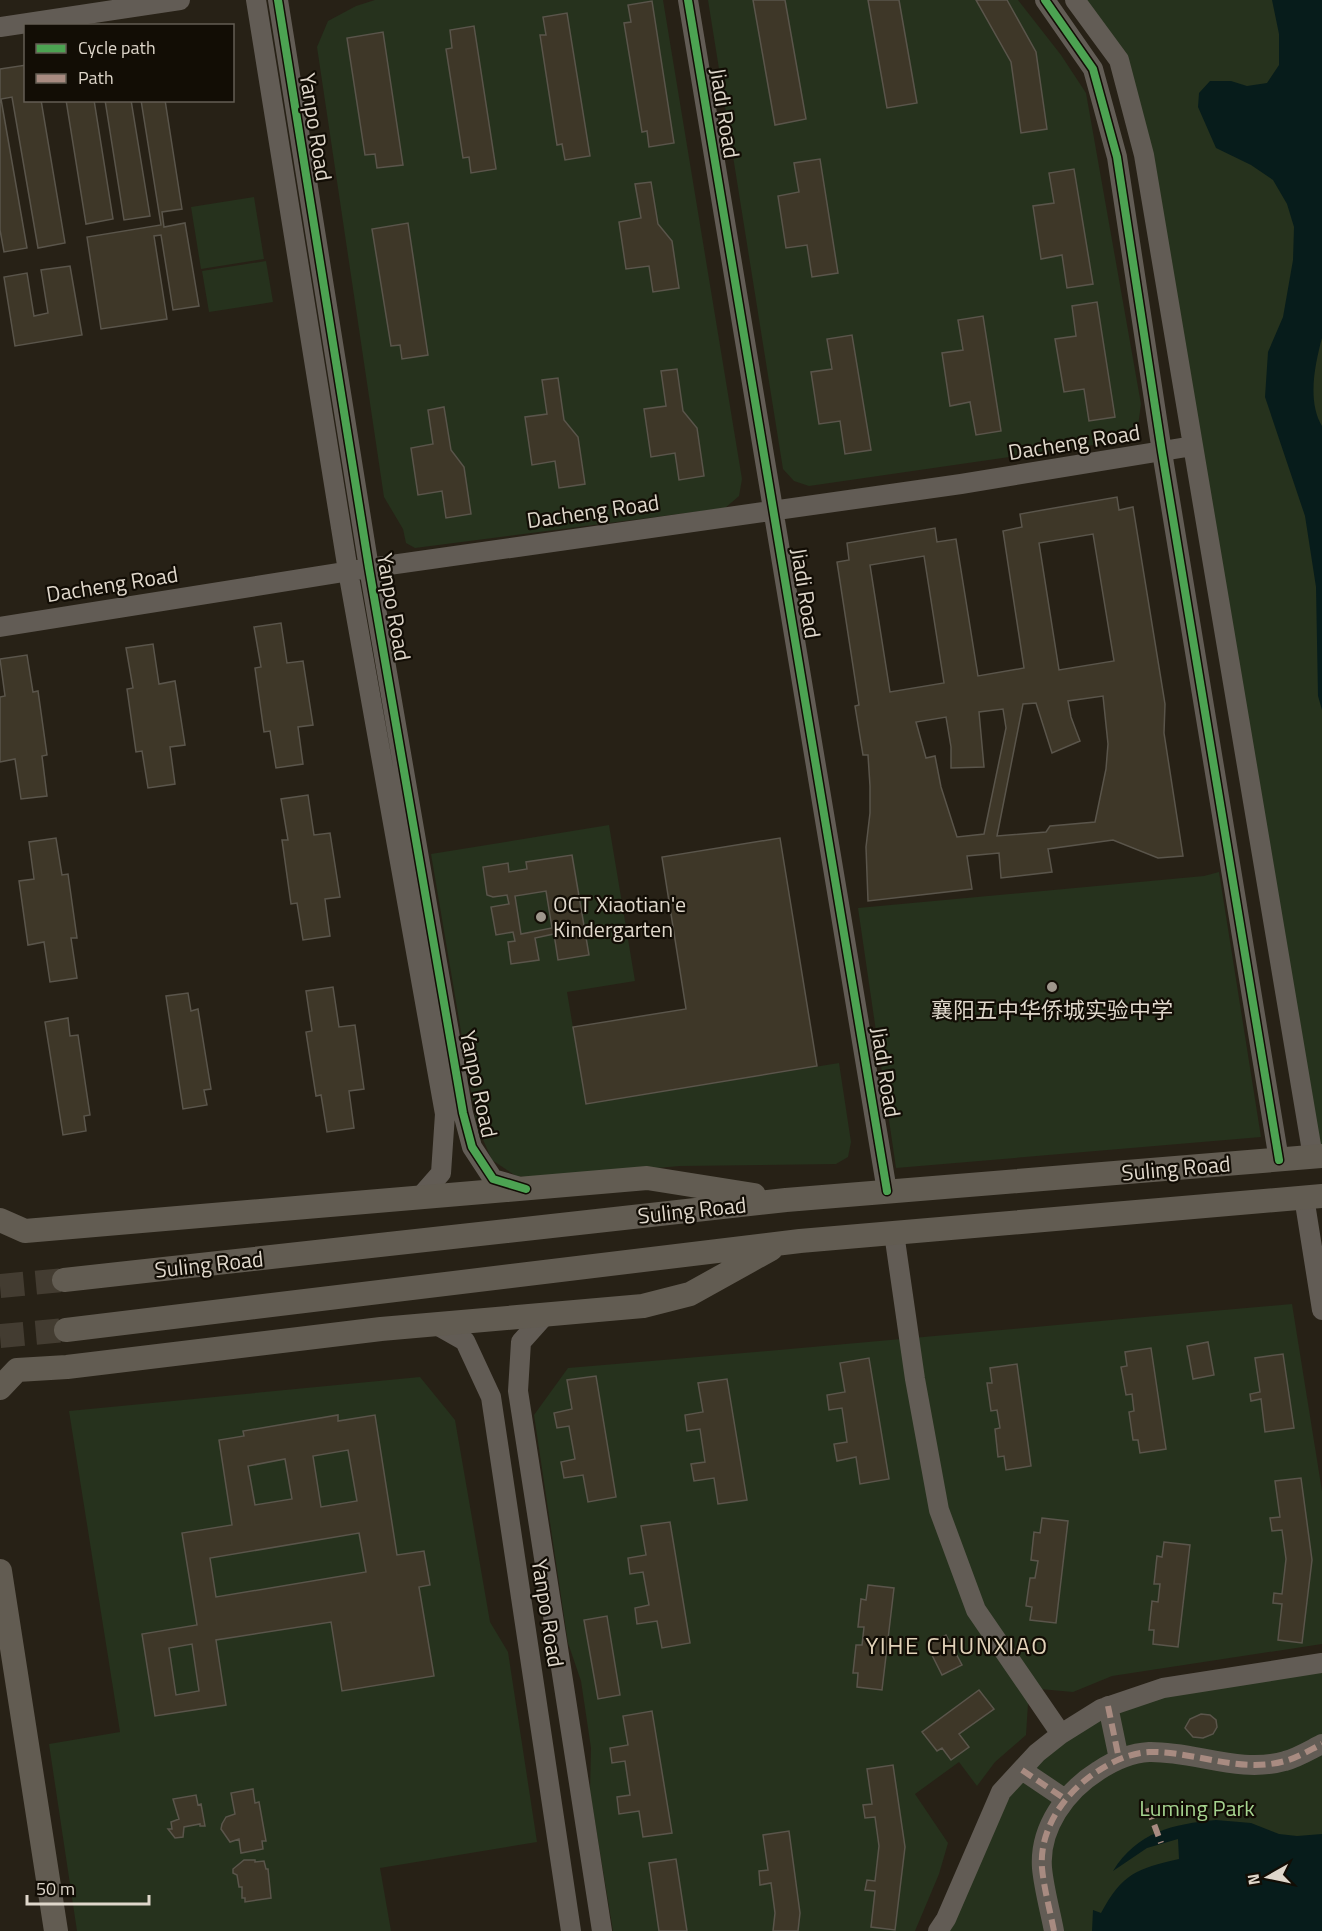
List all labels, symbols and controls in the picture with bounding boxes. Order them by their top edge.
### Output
legend [24,24,234,102]
text: Cycle path [78,34,156,61]
text: Path [78,64,114,91]
street label: Jiadi Road [701,65,749,161]
street label: Yanpo Road [291,71,341,183]
street label: Dacheng Road [1005,415,1143,469]
street label: Dacheng Road [525,485,661,537]
street label: Jiadi Road [782,545,830,641]
street label: Yanpo Road [368,550,420,664]
street label: Dacheng Road [43,557,181,611]
place label: OCT Xiaotian'e Kindergarten [553,887,686,946]
marker: OCT Xiaotian'e Kindergarten [534,910,548,924]
marker: 襄阳五中华侨城实验中学 [1045,980,1059,994]
place label: 襄阳五中华侨城实验中学 [931,993,1173,1027]
street label: Jiadi Road [862,1024,910,1120]
street label: Yanpo Road [451,1027,507,1141]
street label: Suling Road [1120,1146,1232,1190]
street label: Suling Road [636,1187,748,1233]
street label: Suling Road [153,1241,265,1287]
street label: Yanpo Road [523,1557,573,1669]
district label: YIHE CHUNXIAO [865,1627,1049,1663]
park label: Luming Park [1139,1791,1255,1825]
north arrow [1238,1847,1298,1907]
scale bar [27,1868,148,1906]
text: N [1240,1872,1266,1887]
text: 50 m [36,1875,75,1902]

